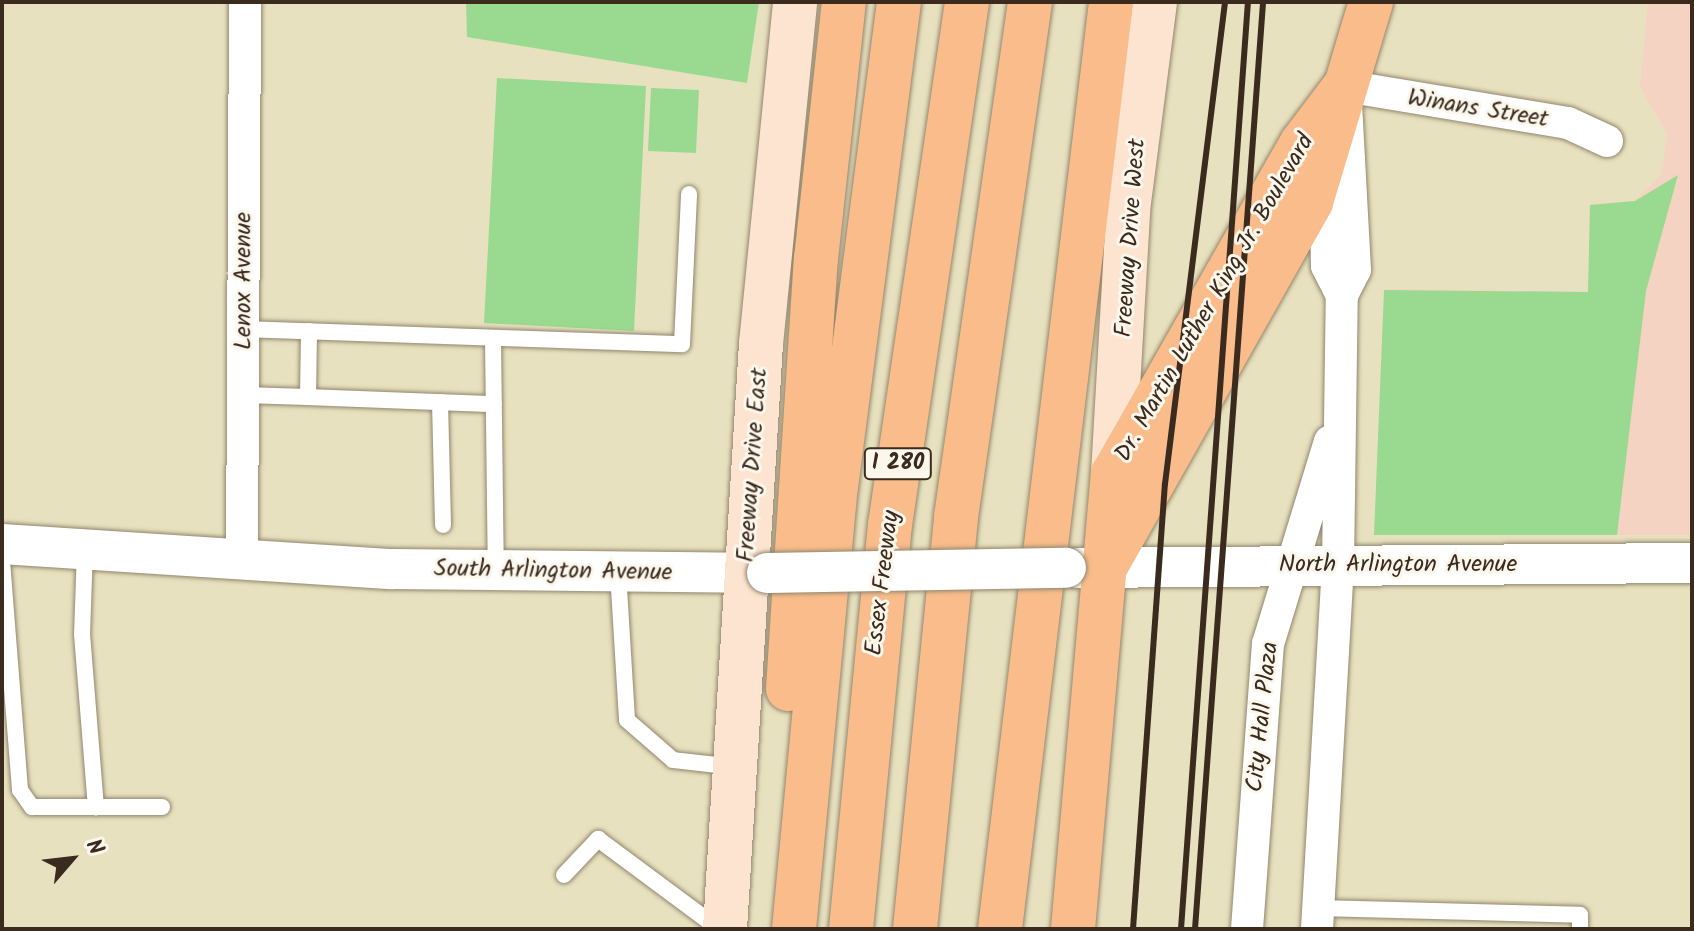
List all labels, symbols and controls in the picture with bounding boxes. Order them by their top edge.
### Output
street label: Winans Street [1406,84,1550,134]
street label: Dr. Martin Luther King Jr. Boulevard [1109,129,1321,467]
street label: Freeway Drive West [1110,138,1152,338]
street label: Lenox Avenue [230,212,258,350]
street label: Freeway Drive East [732,367,774,563]
road number: I 280 [862,446,934,482]
street label: Essex Freeway [860,509,906,657]
street label: North Arlington Avenue [1279,551,1517,579]
street label: South Arlington Avenue [434,555,672,587]
street label: City Hall Plaza [1241,640,1285,794]
north arrow [32,819,112,899]
text: N [75,833,112,862]

